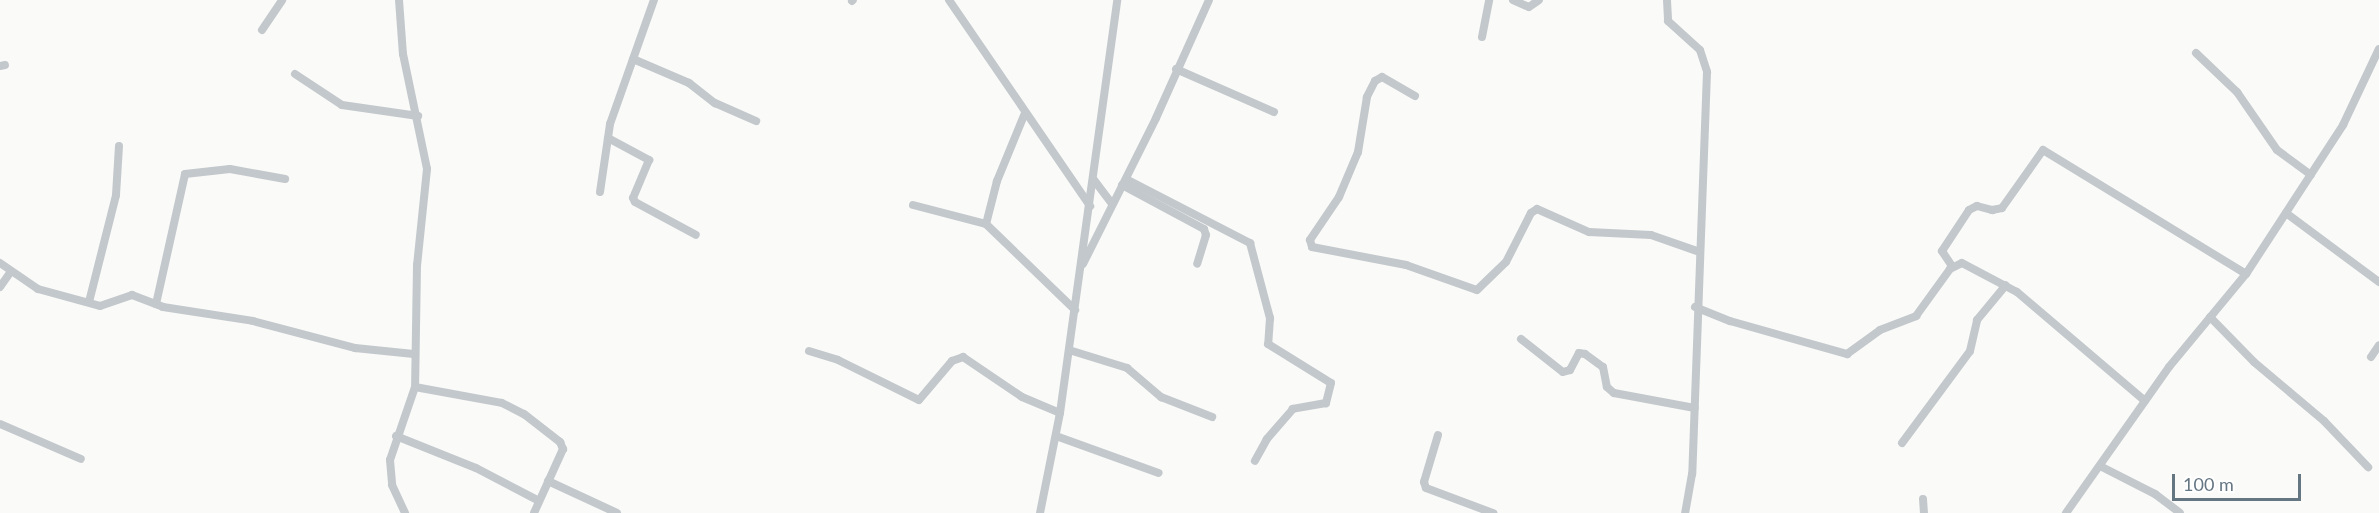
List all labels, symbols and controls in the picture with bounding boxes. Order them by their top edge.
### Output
scale bar [2175,462,2304,500]
text: 100 m [2183,473,2234,495]

